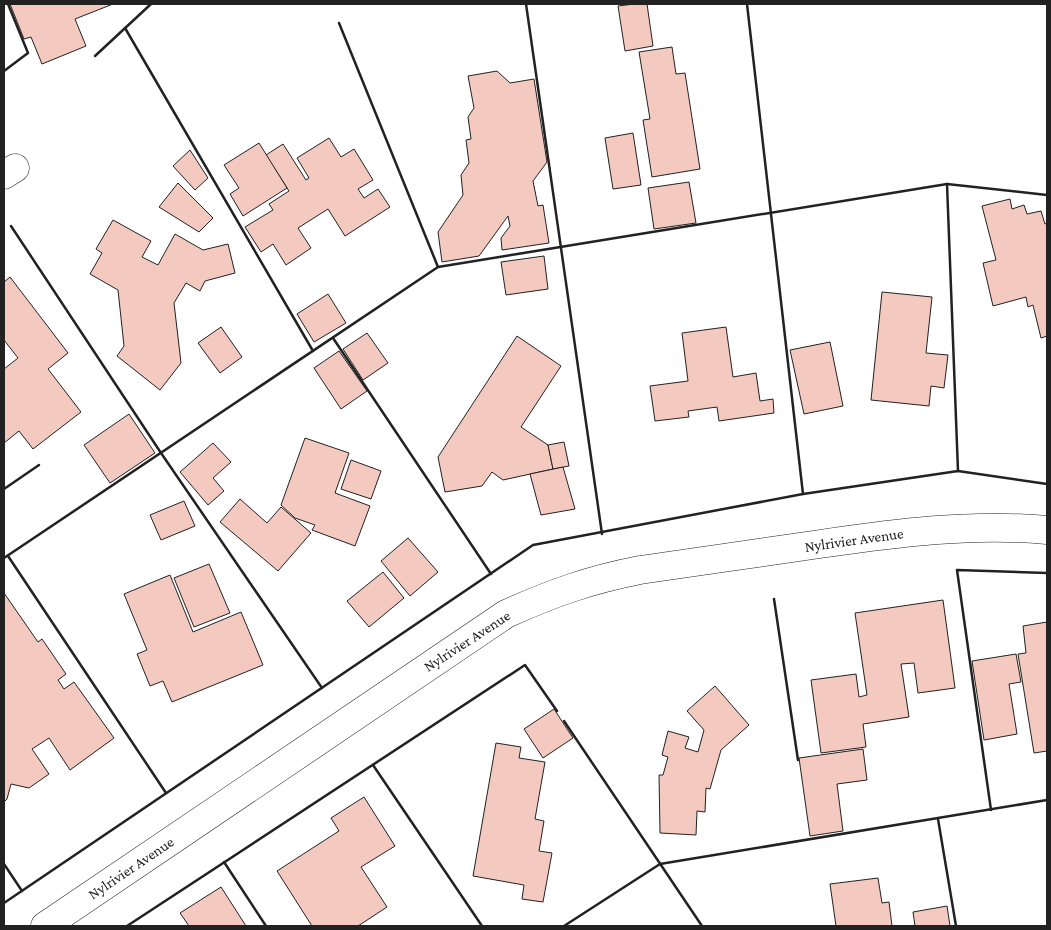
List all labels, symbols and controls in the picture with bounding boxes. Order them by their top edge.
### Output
street label: Nylrivier Avenue [804,525,905,556]
street label: Nylrivier Avenue [421,607,514,676]
street label: Nylrivier Avenue [85,833,178,903]

